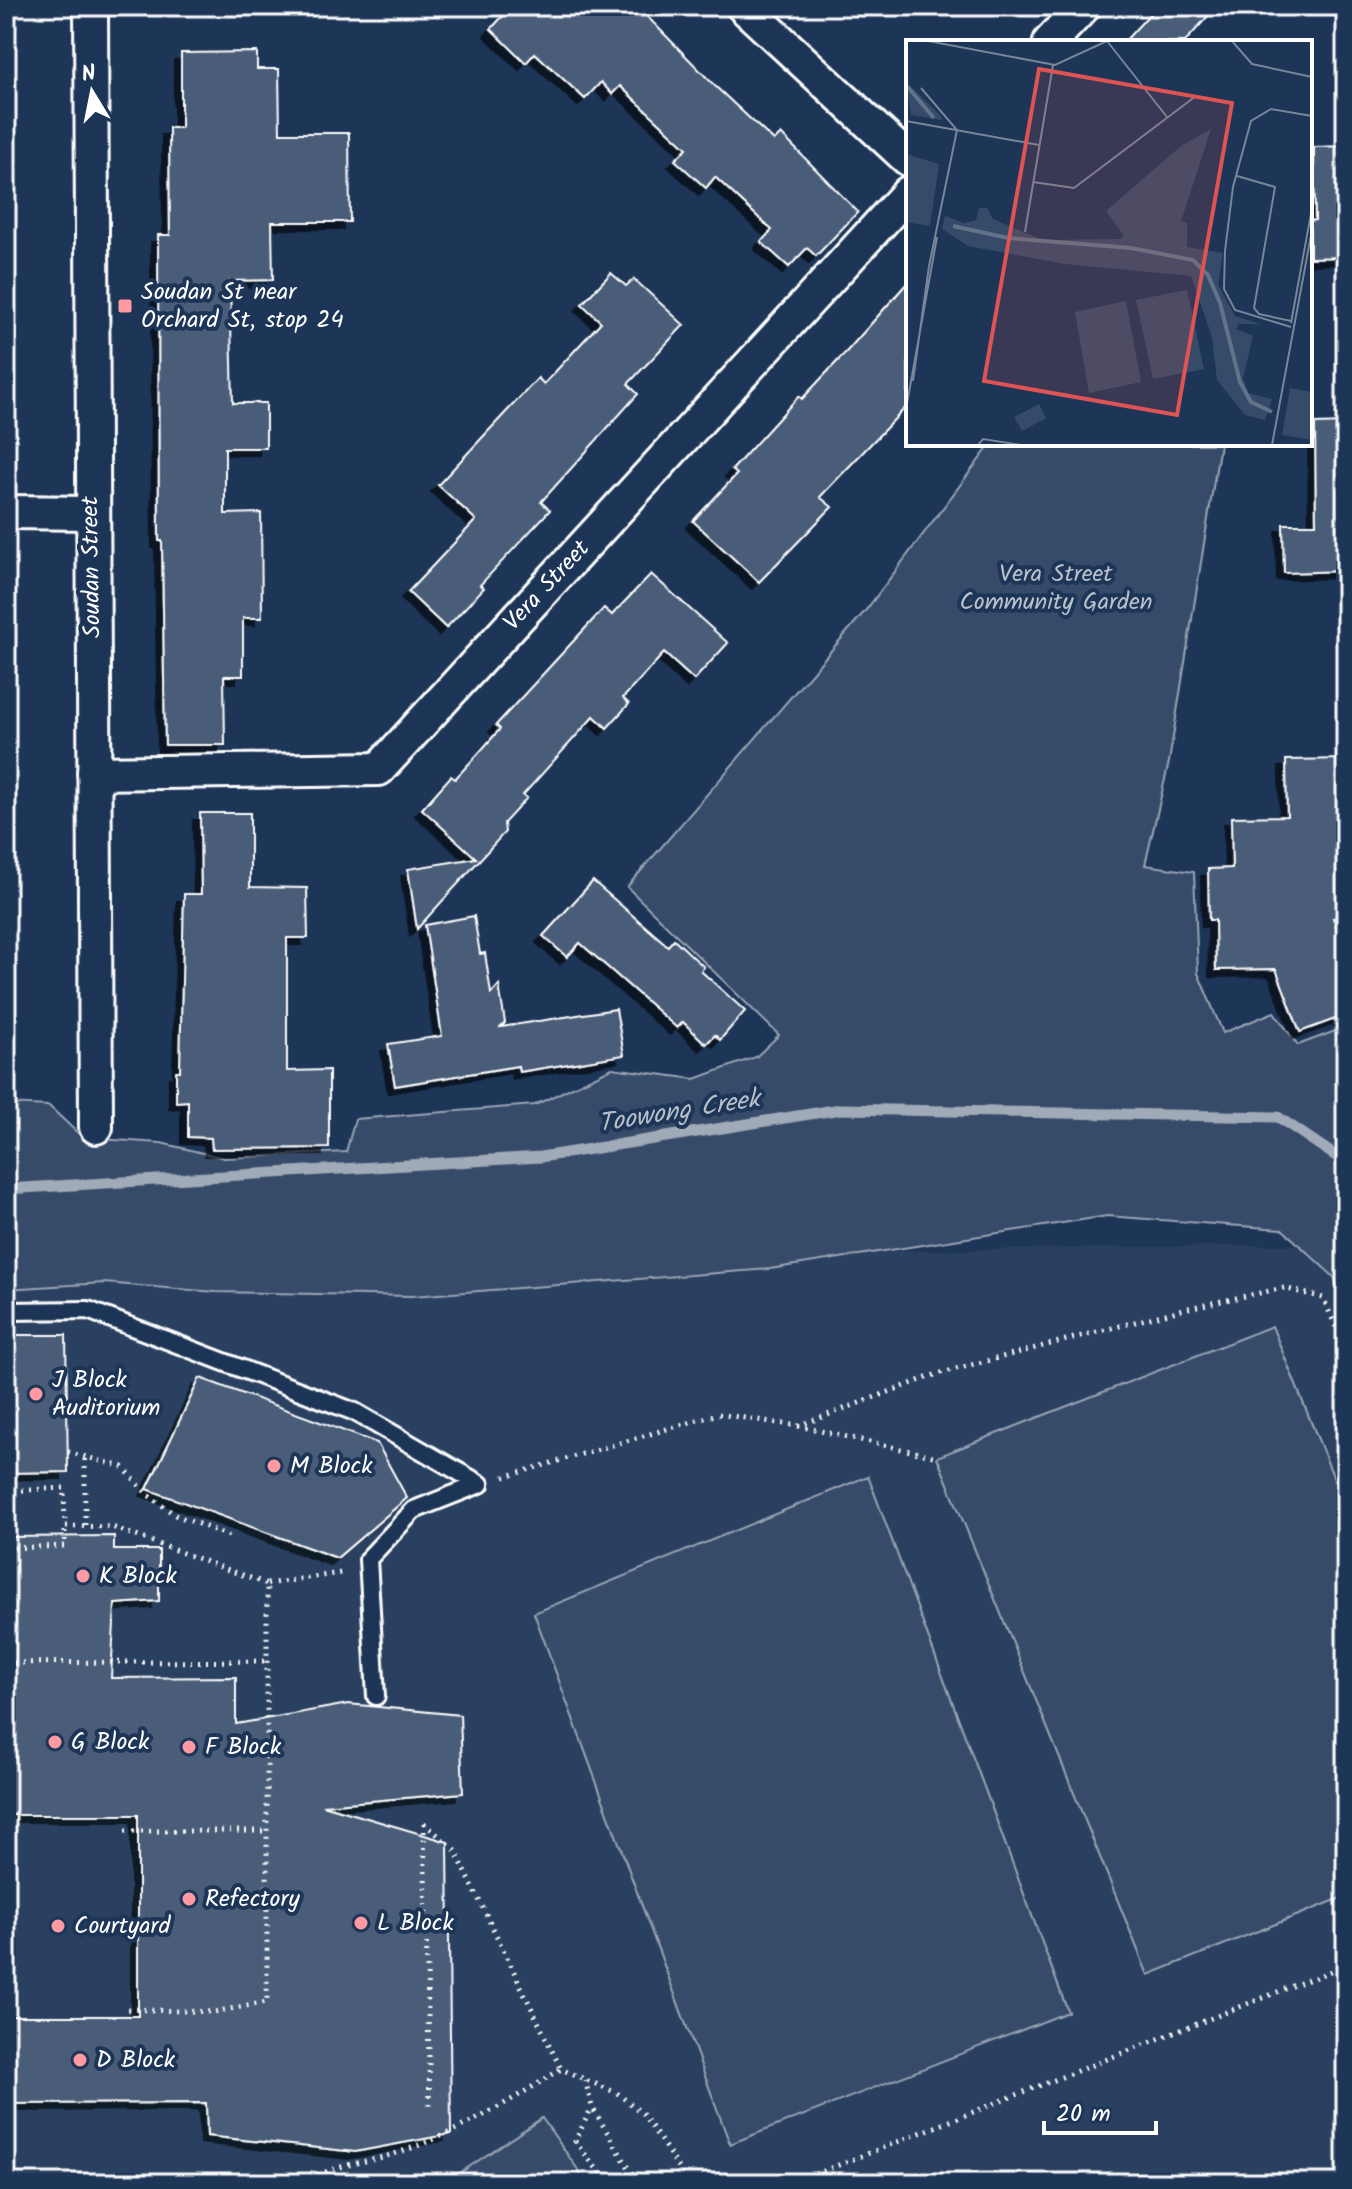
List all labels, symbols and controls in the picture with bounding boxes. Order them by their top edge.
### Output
inset map [906,40,1312,446]
north arrow [52,52,132,132]
text: N [79,56,99,93]
place label: Soudan St near Orchard St, stop 24 [141,273,344,340]
marker: Soudan St near Orchard St, stop 24 [116,297,134,315]
street label: Soudan Street [71,495,113,638]
street label: Vera Street [494,531,600,641]
park label: Vera Street Community Garden [959,555,1153,622]
water label: Toowong Creek [595,1078,767,1146]
place label: J Block Auditorium [52,1361,160,1428]
marker: J Block Auditorium [27,1385,45,1403]
place label: M Block [290,1447,373,1486]
marker: M Block [265,1457,283,1475]
place label: K Block [99,1557,178,1596]
marker: K Block [74,1567,92,1585]
place label: G Block [71,1723,150,1762]
place label: F Block [205,1728,282,1767]
marker: G Block [46,1733,64,1751]
marker: F Block [180,1738,198,1756]
place label: Refectory [205,1880,300,1919]
marker: Refectory [180,1890,198,1908]
place label: L Block [377,1904,454,1943]
place label: Courtyard [74,1907,171,1946]
marker: L Block [352,1914,370,1932]
marker: Courtyard [49,1917,67,1935]
place label: D Block [96,2041,176,2080]
marker: D Block [71,2051,89,2069]
scale bar [1044,2085,1156,2135]
text: 20 m [1056,2095,1111,2134]

